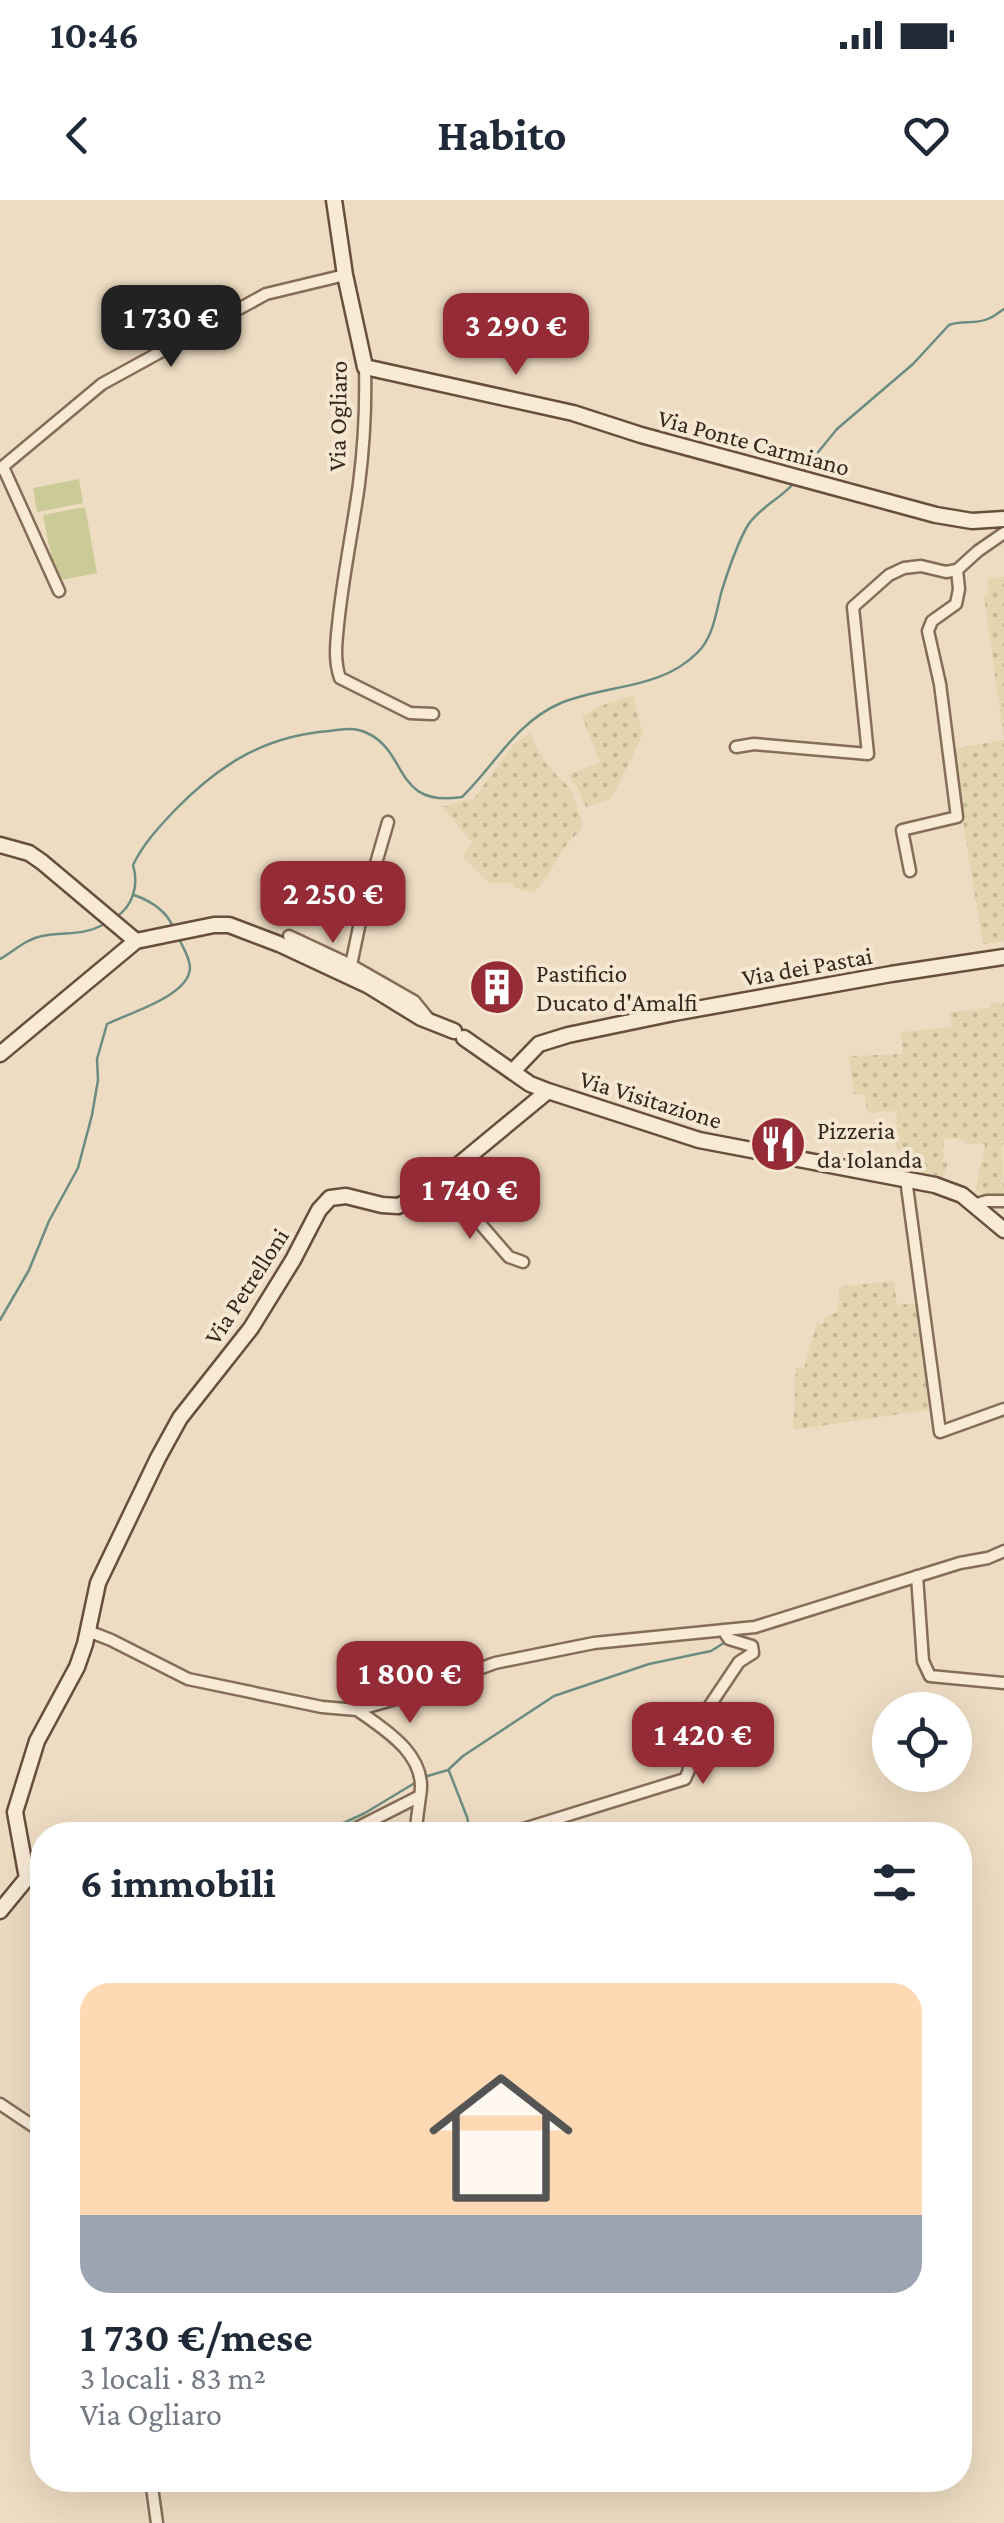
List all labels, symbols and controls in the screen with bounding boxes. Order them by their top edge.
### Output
text: 10:46 [50,14,139,56]
icon: back [50,108,105,163]
icon: heart [899,108,954,163]
text: Habito [437,110,567,160]
pin: 1 730 € [79,285,263,370]
pin: 3 290 € [424,293,608,378]
text: 1 730 € [123,299,219,335]
text: 3 290 € [465,307,567,343]
street label: Via Ogliaro [323,360,353,472]
street label: Via Ponte Carmiano [655,404,853,481]
pin: 2 250 € [241,861,425,946]
text: 2 250 € [282,875,384,911]
street label: Via dei Pastai [740,942,874,991]
building icon: Pastificio Ducato d'Amalfi [467,957,527,1017]
place label: Pastificio Ducato d'Amalfi [536,960,698,1016]
street label: Via Visitazione [577,1065,725,1134]
restaurant icon: Pizzeria da Iolanda [748,1114,808,1174]
place label: Pizzeria da Iolanda [817,1117,923,1173]
pin: 1 740 € [378,1157,562,1242]
text: 1 740 € [422,1171,518,1207]
street label: Via Petrelloni [199,1223,294,1349]
pin: 1 800 € [318,1641,502,1726]
text: 1 800 € [359,1655,461,1691]
map controls [872,1692,972,1792]
button: locate [872,1692,972,1792]
pin: 1 420 € [611,1702,795,1787]
text: 1 420 € [654,1716,752,1752]
icon: filters [867,1855,922,1910]
text: 6 immobili [80,1859,276,1906]
icon: home [411,2048,591,2228]
text: 1 730 €/mese [80,2313,313,2360]
text: 3 locali · 83 m² [80,2360,266,2396]
text: Via Ogliaro [80,2396,222,2432]

